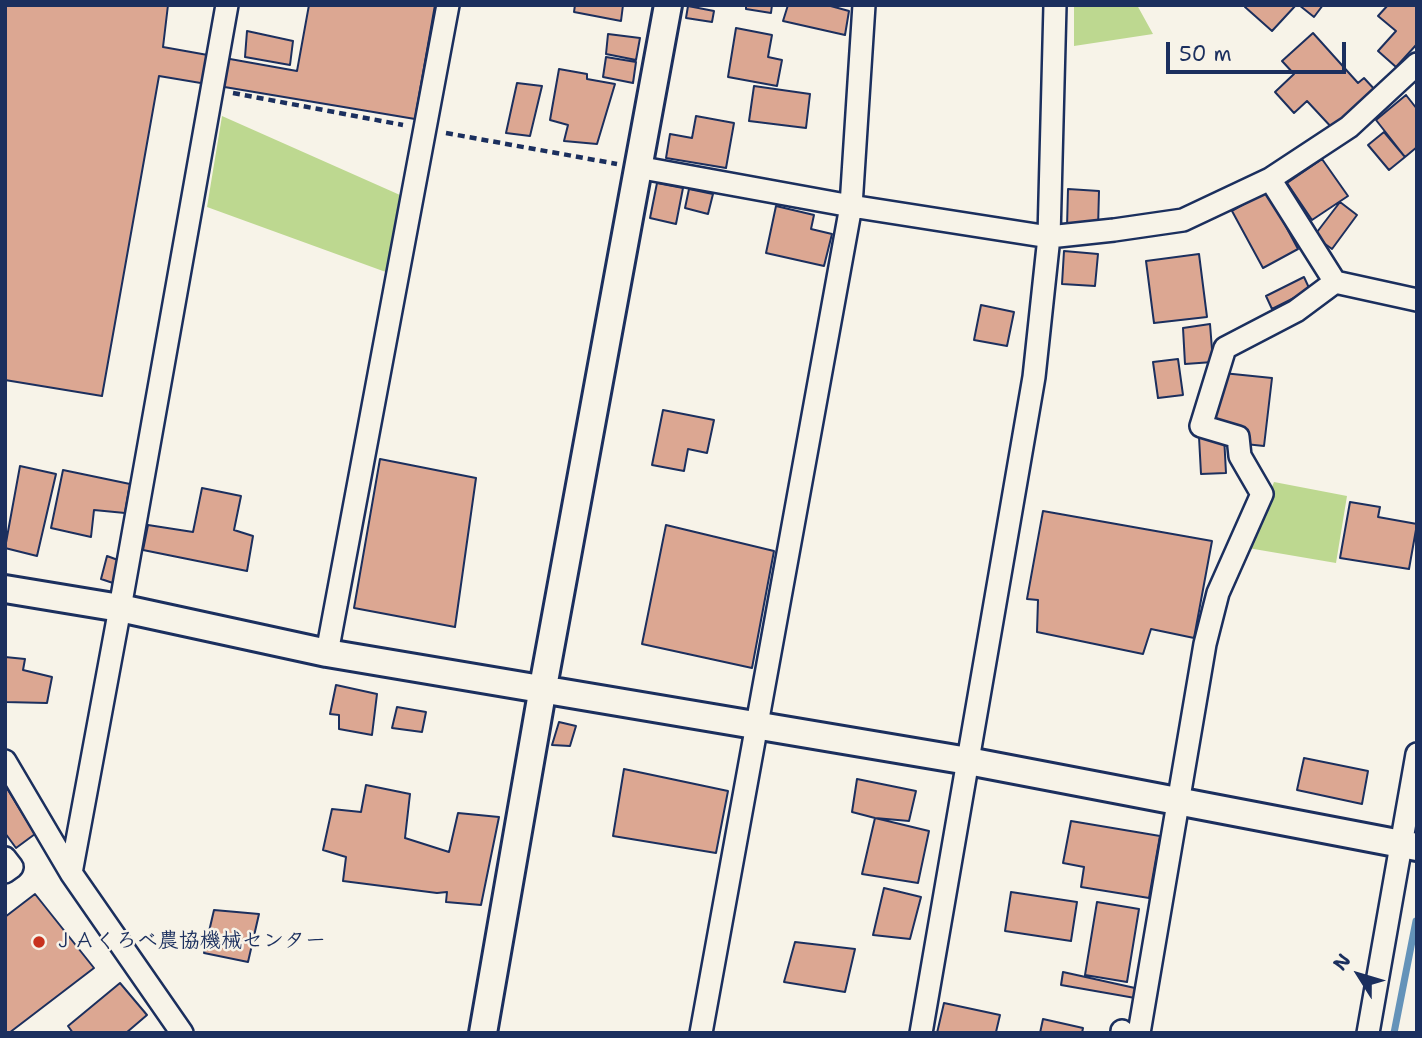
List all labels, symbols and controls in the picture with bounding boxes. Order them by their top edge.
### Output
scale bar [1170,28,1350,72]
text: 50 m [1179,40,1232,68]
place label: ＪＡくろべ農協機械センター [53,929,326,955]
marker: ＪＡくろべ農協機械センター [31,934,47,950]
north arrow [1324,940,1394,1010]
text: N [1327,949,1356,976]

